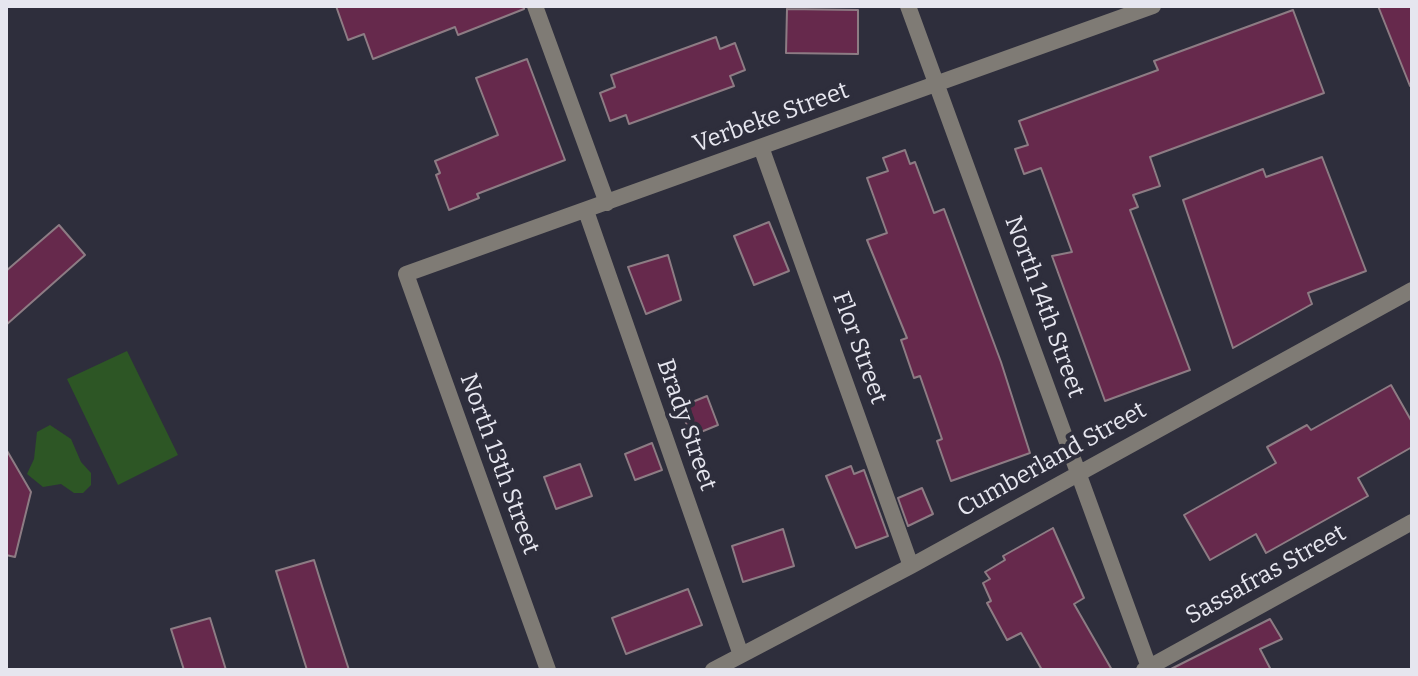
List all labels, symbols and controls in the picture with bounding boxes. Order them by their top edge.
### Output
street label: Verbeke Street [689,76,853,160]
street label: North 14th Street [998,212,1090,402]
street label: Flor Street [825,288,893,408]
street label: Brady Street [650,355,722,495]
street label: North 13th Street [453,370,545,558]
street label: Cumberland Street [953,396,1151,524]
street label: Sassafras Street [1181,519,1351,631]

